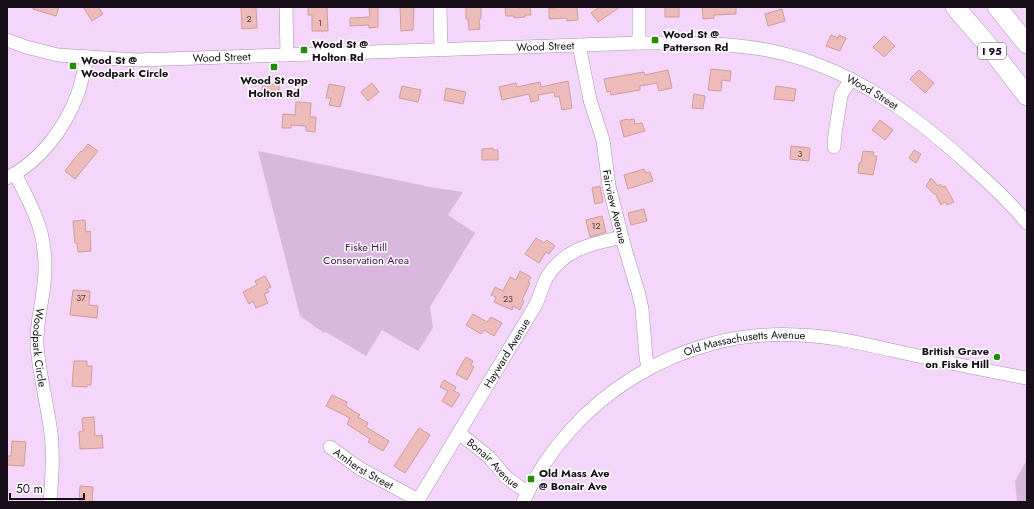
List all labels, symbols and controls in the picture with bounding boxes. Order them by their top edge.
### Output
house number: 2 [246,12,252,25]
house number: 1 [318,16,322,29]
place label: Wood St @ Patterson Rd [663,26,729,55]
marker: Wood St @ Patterson Rd [650,35,660,45]
place label: Wood St @ Holton Rd [312,36,369,65]
street label: Wood Street [516,37,575,55]
road number: I 95 [978,43,1006,59]
marker: Wood St @ Holton Rd [299,45,309,55]
street label: Wood Street [192,48,251,66]
place label: Wood St @ Woodpark Circle [81,52,168,81]
marker: Wood St @ Woodpark Circle [68,61,78,71]
marker: Wood St opp Holton Rd [269,62,279,72]
street label: Wood Street [844,70,902,114]
place label: Wood St opp Holton Rd [240,72,308,101]
house number: 3 [798,147,803,160]
street label: Fairview Avenue [599,169,631,246]
house number: 12 [591,219,601,232]
park label: Fiske Hill Conservation Area [323,239,409,268]
house number: 37 [76,291,86,304]
house number: 23 [503,292,513,305]
street label: Woodpark Circle [29,307,51,389]
street label: Hayward Avenue [480,315,534,391]
street label: Old Massachusetts Avenue [681,326,806,360]
place label: British Grave on Fiske Hill [922,343,989,372]
marker: British Grave on Fiske Hill [992,352,1002,362]
street label: Bonair Avenue [464,434,523,493]
street label: Amherst Street [330,444,397,493]
place label: Old Mass Ave @ Bonair Ave [539,465,610,494]
marker: Old Mass Ave @ Bonair Ave [526,474,536,484]
scale bar [10,475,84,501]
text: 50 m [16,480,43,498]

